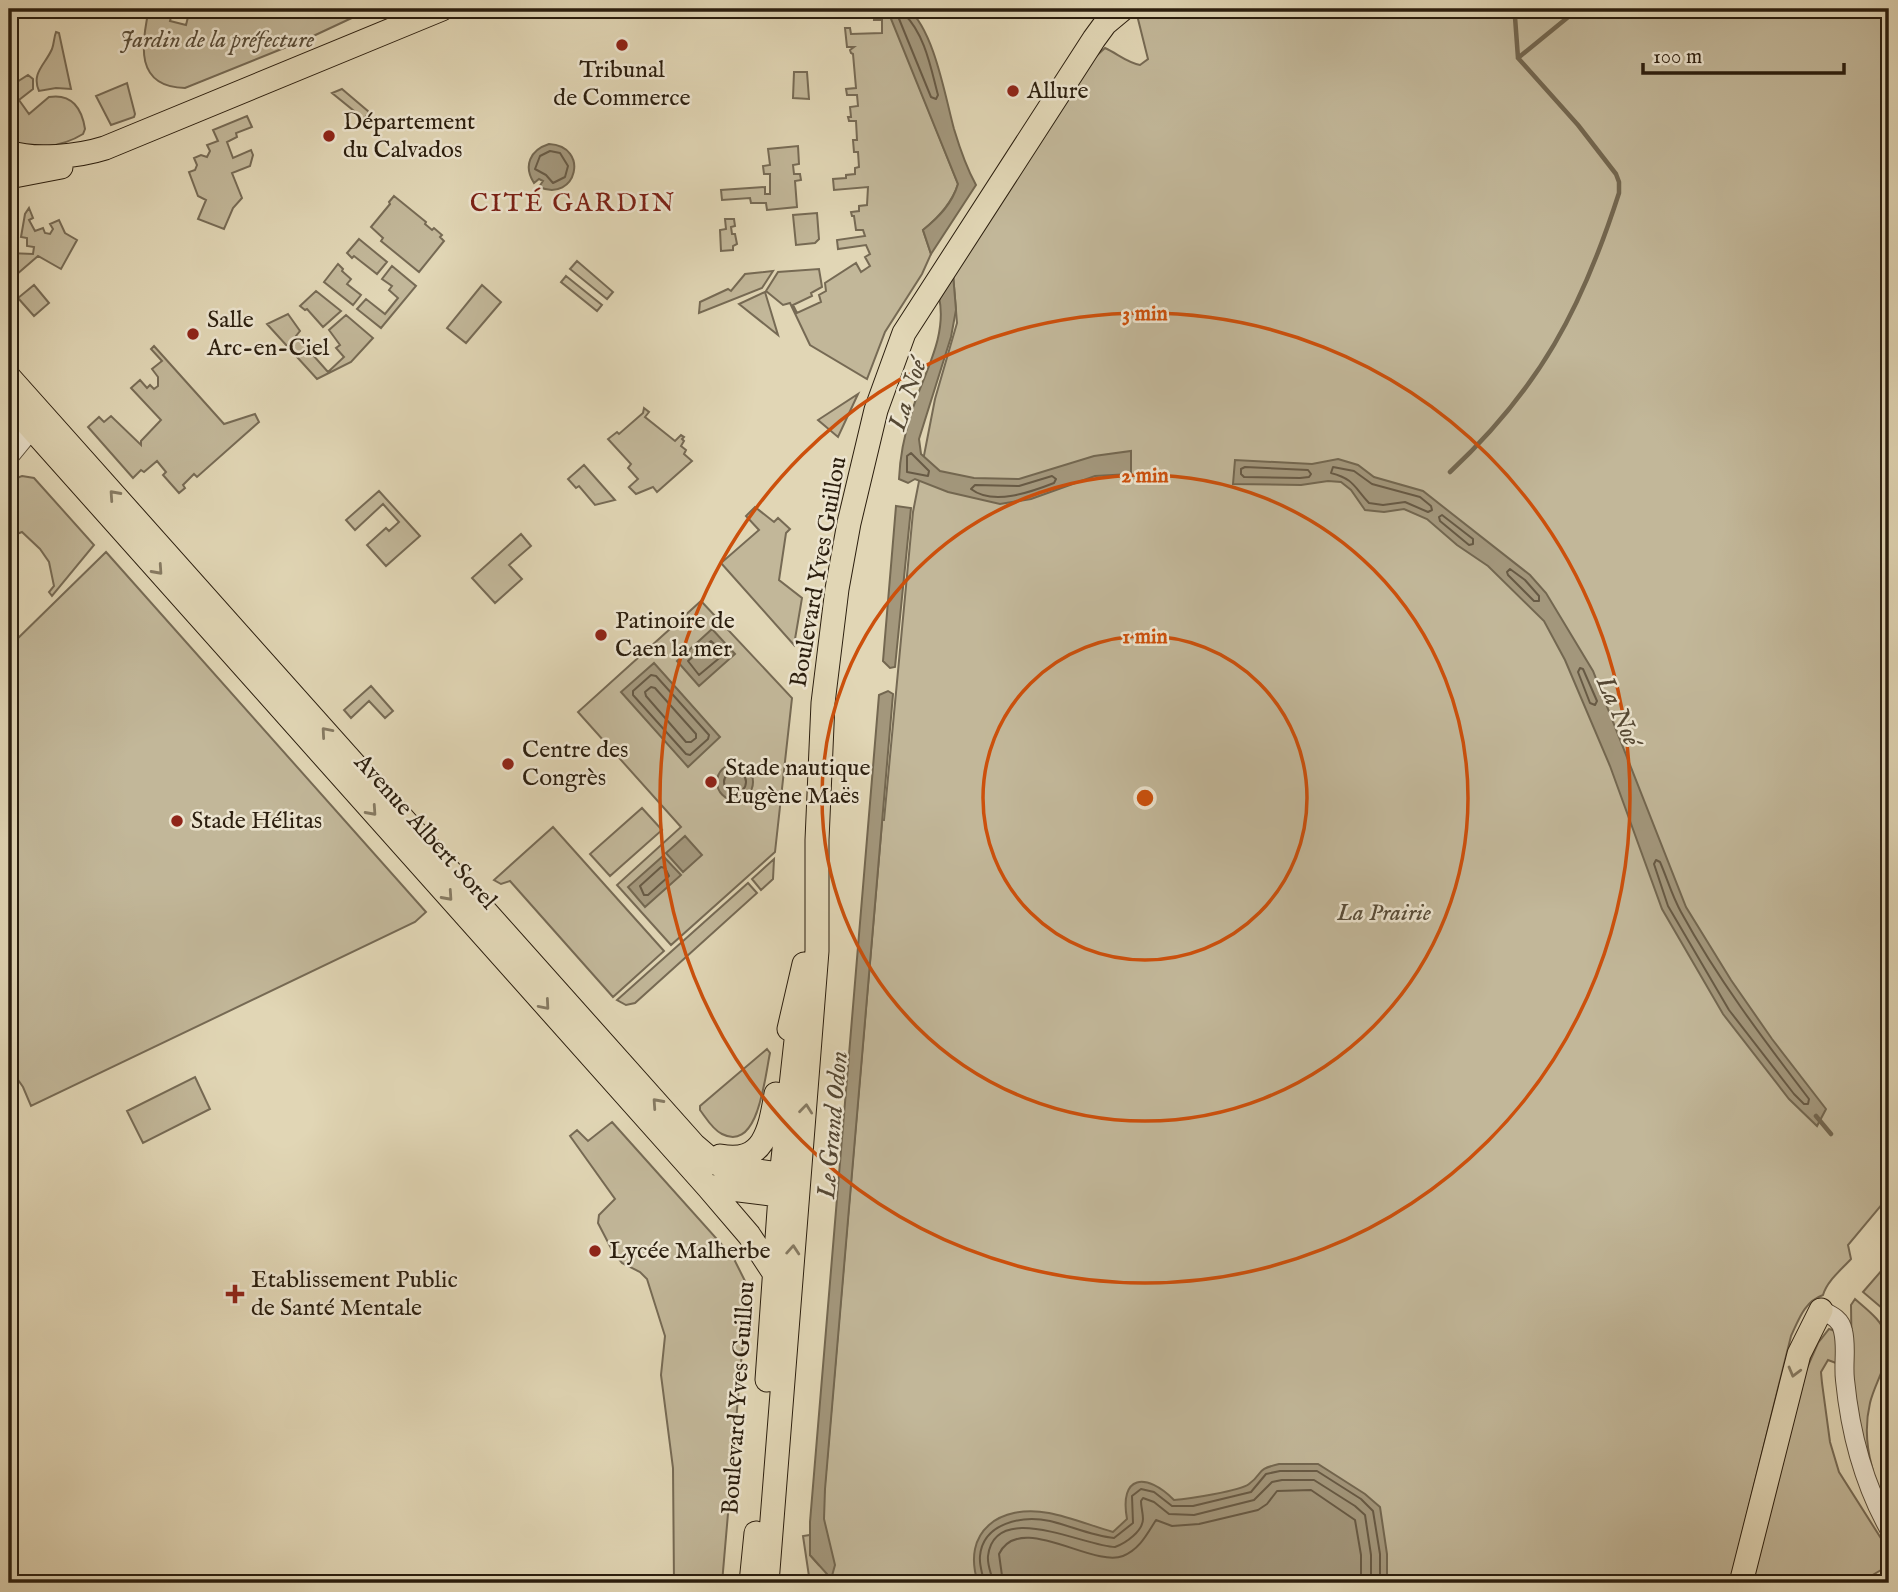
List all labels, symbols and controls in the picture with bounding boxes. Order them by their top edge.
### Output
park label: Jardin de la préfecture [120,25,314,56]
scale bar [1643,32,1844,76]
marker: Tribunal de Commerce [614,37,630,53]
text: 100 m [1653,44,1702,71]
place label: Tribunal de Commerce [553,55,691,114]
place label: Allure [1026,76,1089,107]
marker: Allure [1005,83,1021,99]
place label: Département du Calvados [343,107,475,166]
marker: Département du Calvados [321,128,337,144]
district label: CITÉ GARDIN [470,187,676,220]
text: 3 min [1122,301,1168,328]
place label: Salle Arc-en-Ciel [206,305,330,364]
marker: Salle Arc-en-Ciel [185,326,201,342]
water label: La Noé [881,351,936,436]
street label: Boulevard Yves Guillou [783,454,855,690]
text: 2 min [1121,463,1169,490]
one-way arrow [109,490,122,503]
one-way arrow [149,562,162,575]
place label: Patinoire de Caen la mer [615,606,735,665]
text: 1 min [1122,624,1168,651]
marker: Patinoire de Caen la mer [593,627,609,643]
water label: La Noé [1588,670,1650,755]
one-way arrow [322,727,334,740]
place label: Centre des Congrès [522,735,628,794]
street label: Avenue Albert Sorel [346,747,503,917]
place label: Stade nautique Eugène Maës [725,753,870,812]
marker: Centre des Congrès [500,756,516,772]
marker: Stade nautique Eugène Maës [703,774,719,790]
centre of rings [1133,786,1157,810]
one-way arrow [363,803,376,816]
place label: Stade Hélitas [191,806,322,837]
marker: Stade Hélitas [169,813,185,829]
one-way arrow [440,888,452,901]
park label: La Prairie [1336,898,1431,929]
one-way arrow [537,996,549,1009]
water label: Le Grand Odon [810,1050,856,1201]
one-way arrow [653,1099,665,1112]
one-way arrow [798,1103,813,1115]
place label: Lycée Malherbe [609,1236,771,1267]
marker: Lycée Malherbe [587,1243,603,1259]
one-way arrow [785,1244,800,1255]
place label: Etablissement Public de Santé Mentale [251,1265,458,1324]
street label: Boulevard Yves Guillou [715,1280,763,1516]
marker: Etablissement Public de Santé Mentale [225,1284,245,1304]
one-way arrow [1788,1366,1803,1378]

